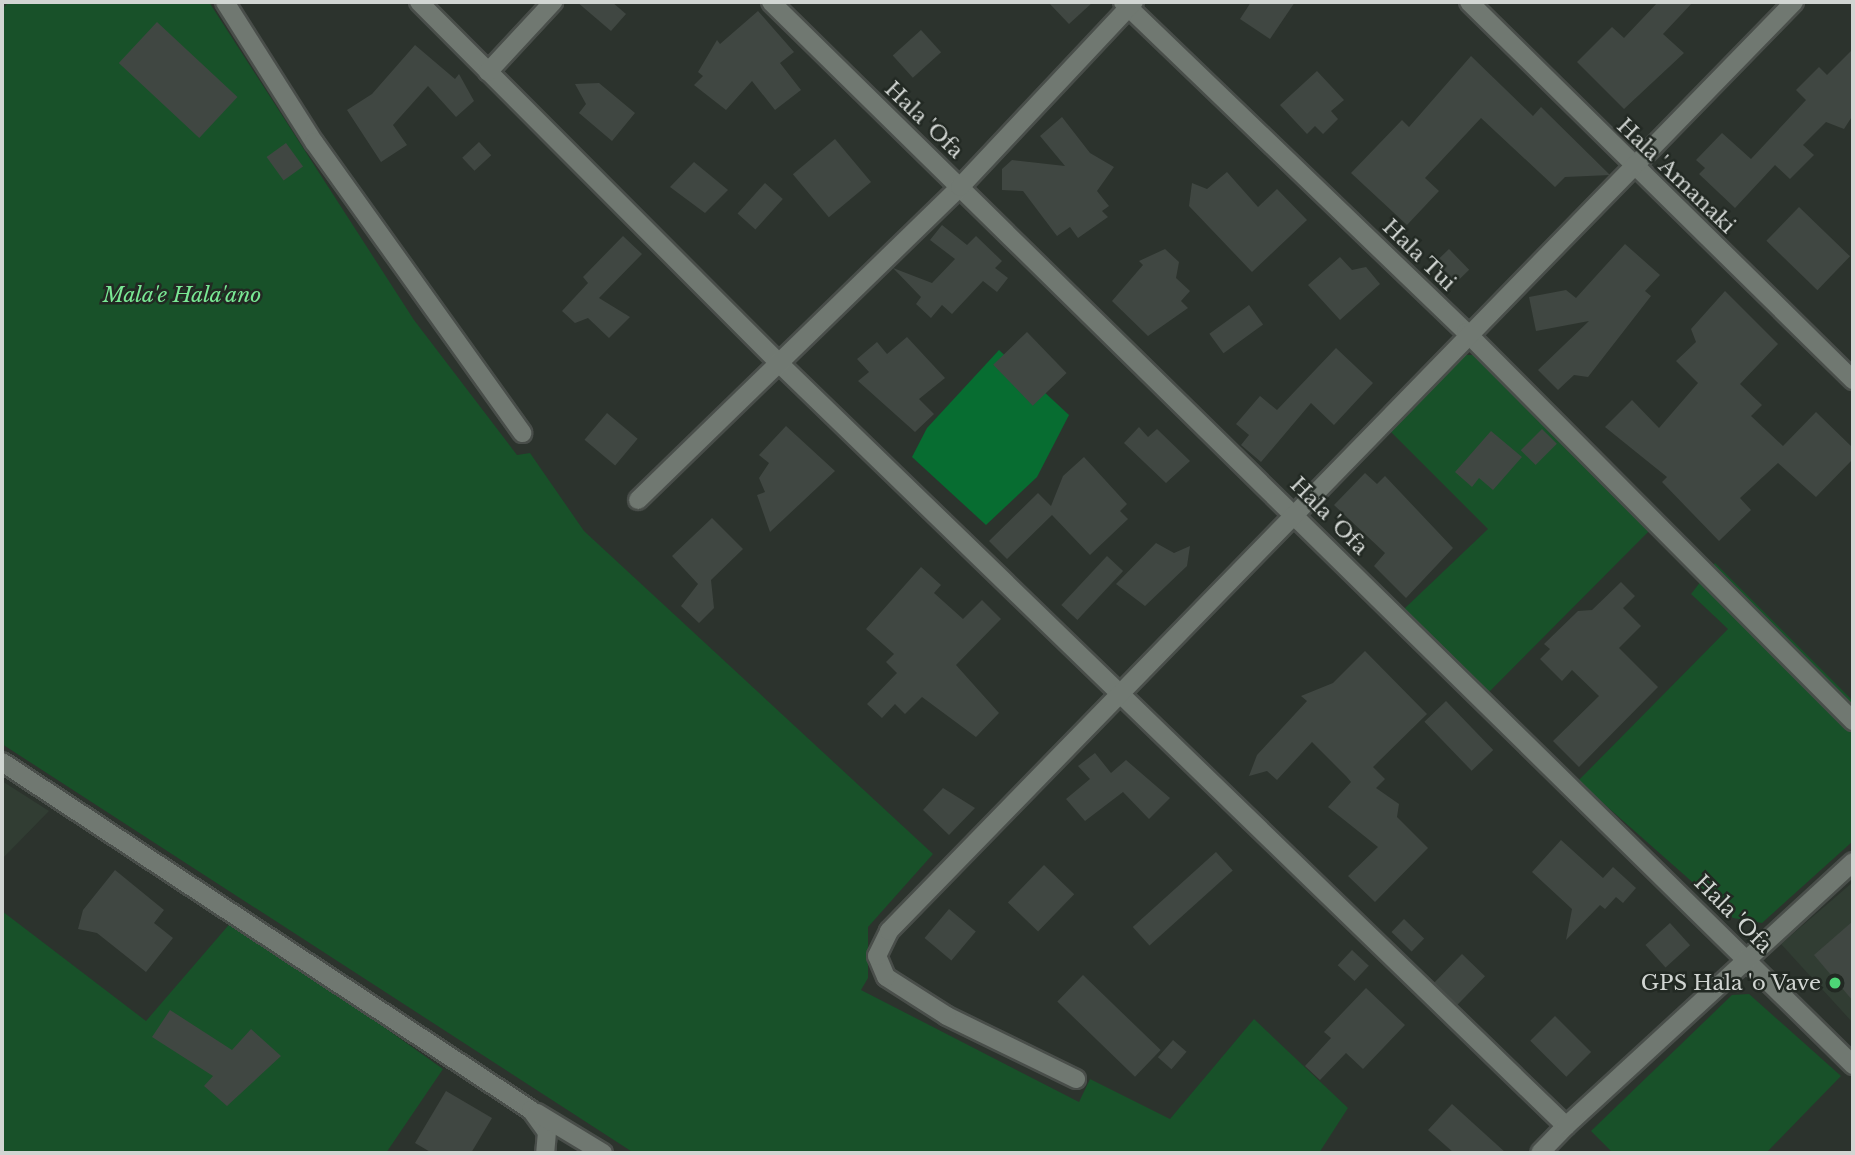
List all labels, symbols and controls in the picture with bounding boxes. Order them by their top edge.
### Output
street label: Hala 'Ofa [879,76,969,164]
street label: Hala 'Amanaki [1611,113,1741,239]
street label: Hala Tui [1377,214,1461,296]
park label: Mala'e Hala'ano [103,282,261,308]
street label: Hala 'Ofa [1285,472,1373,560]
street label: Hala 'Ofa [1689,870,1777,958]
place label: GPS Hala 'o Vave [1639,970,1821,996]
marker: GPS Hala 'o Vave [1827,975,1843,991]

